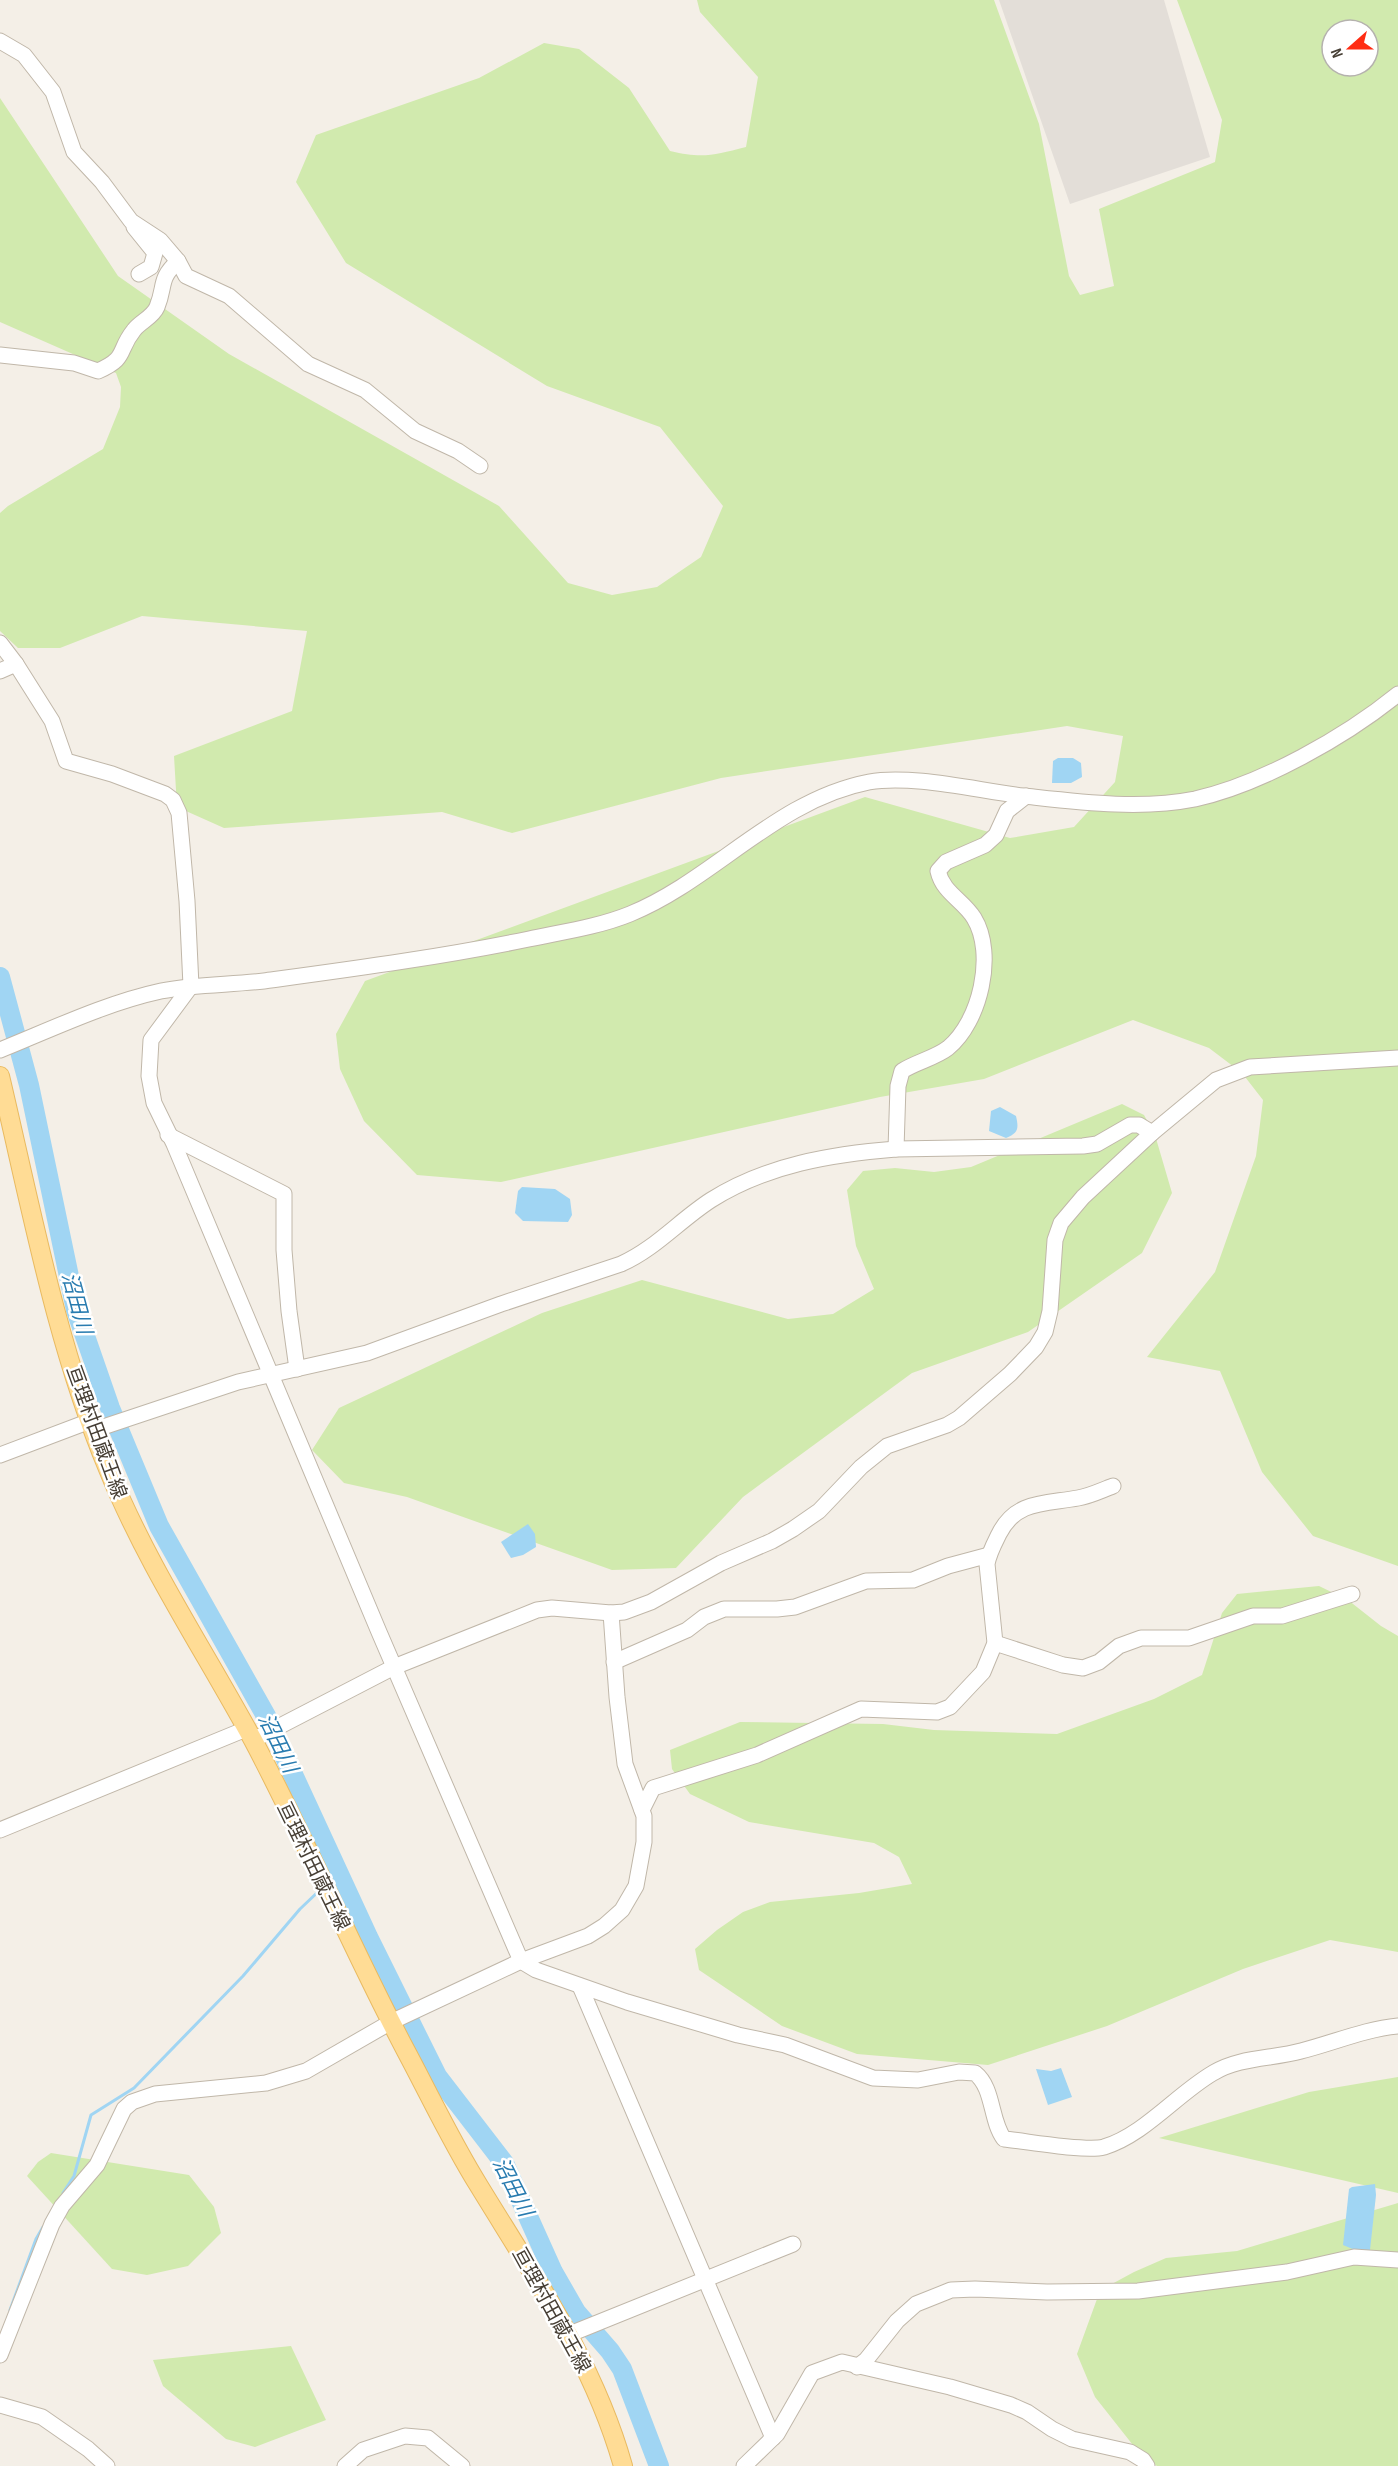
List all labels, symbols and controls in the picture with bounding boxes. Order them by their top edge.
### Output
north arrow [1320,18,1380,78]
text: N [1327,45,1348,60]
water label: 沼田川 [56,1269,97,1339]
street label: 亘理村田蔵王線 [61,1362,131,1502]
water label: 沼田川 [253,1709,303,1779]
street label: 亘理村田蔵王線 [272,1798,355,1935]
water label: 沼田川 [487,2153,539,2223]
street label: 亘理村田蔵王線 [507,2243,596,2378]

